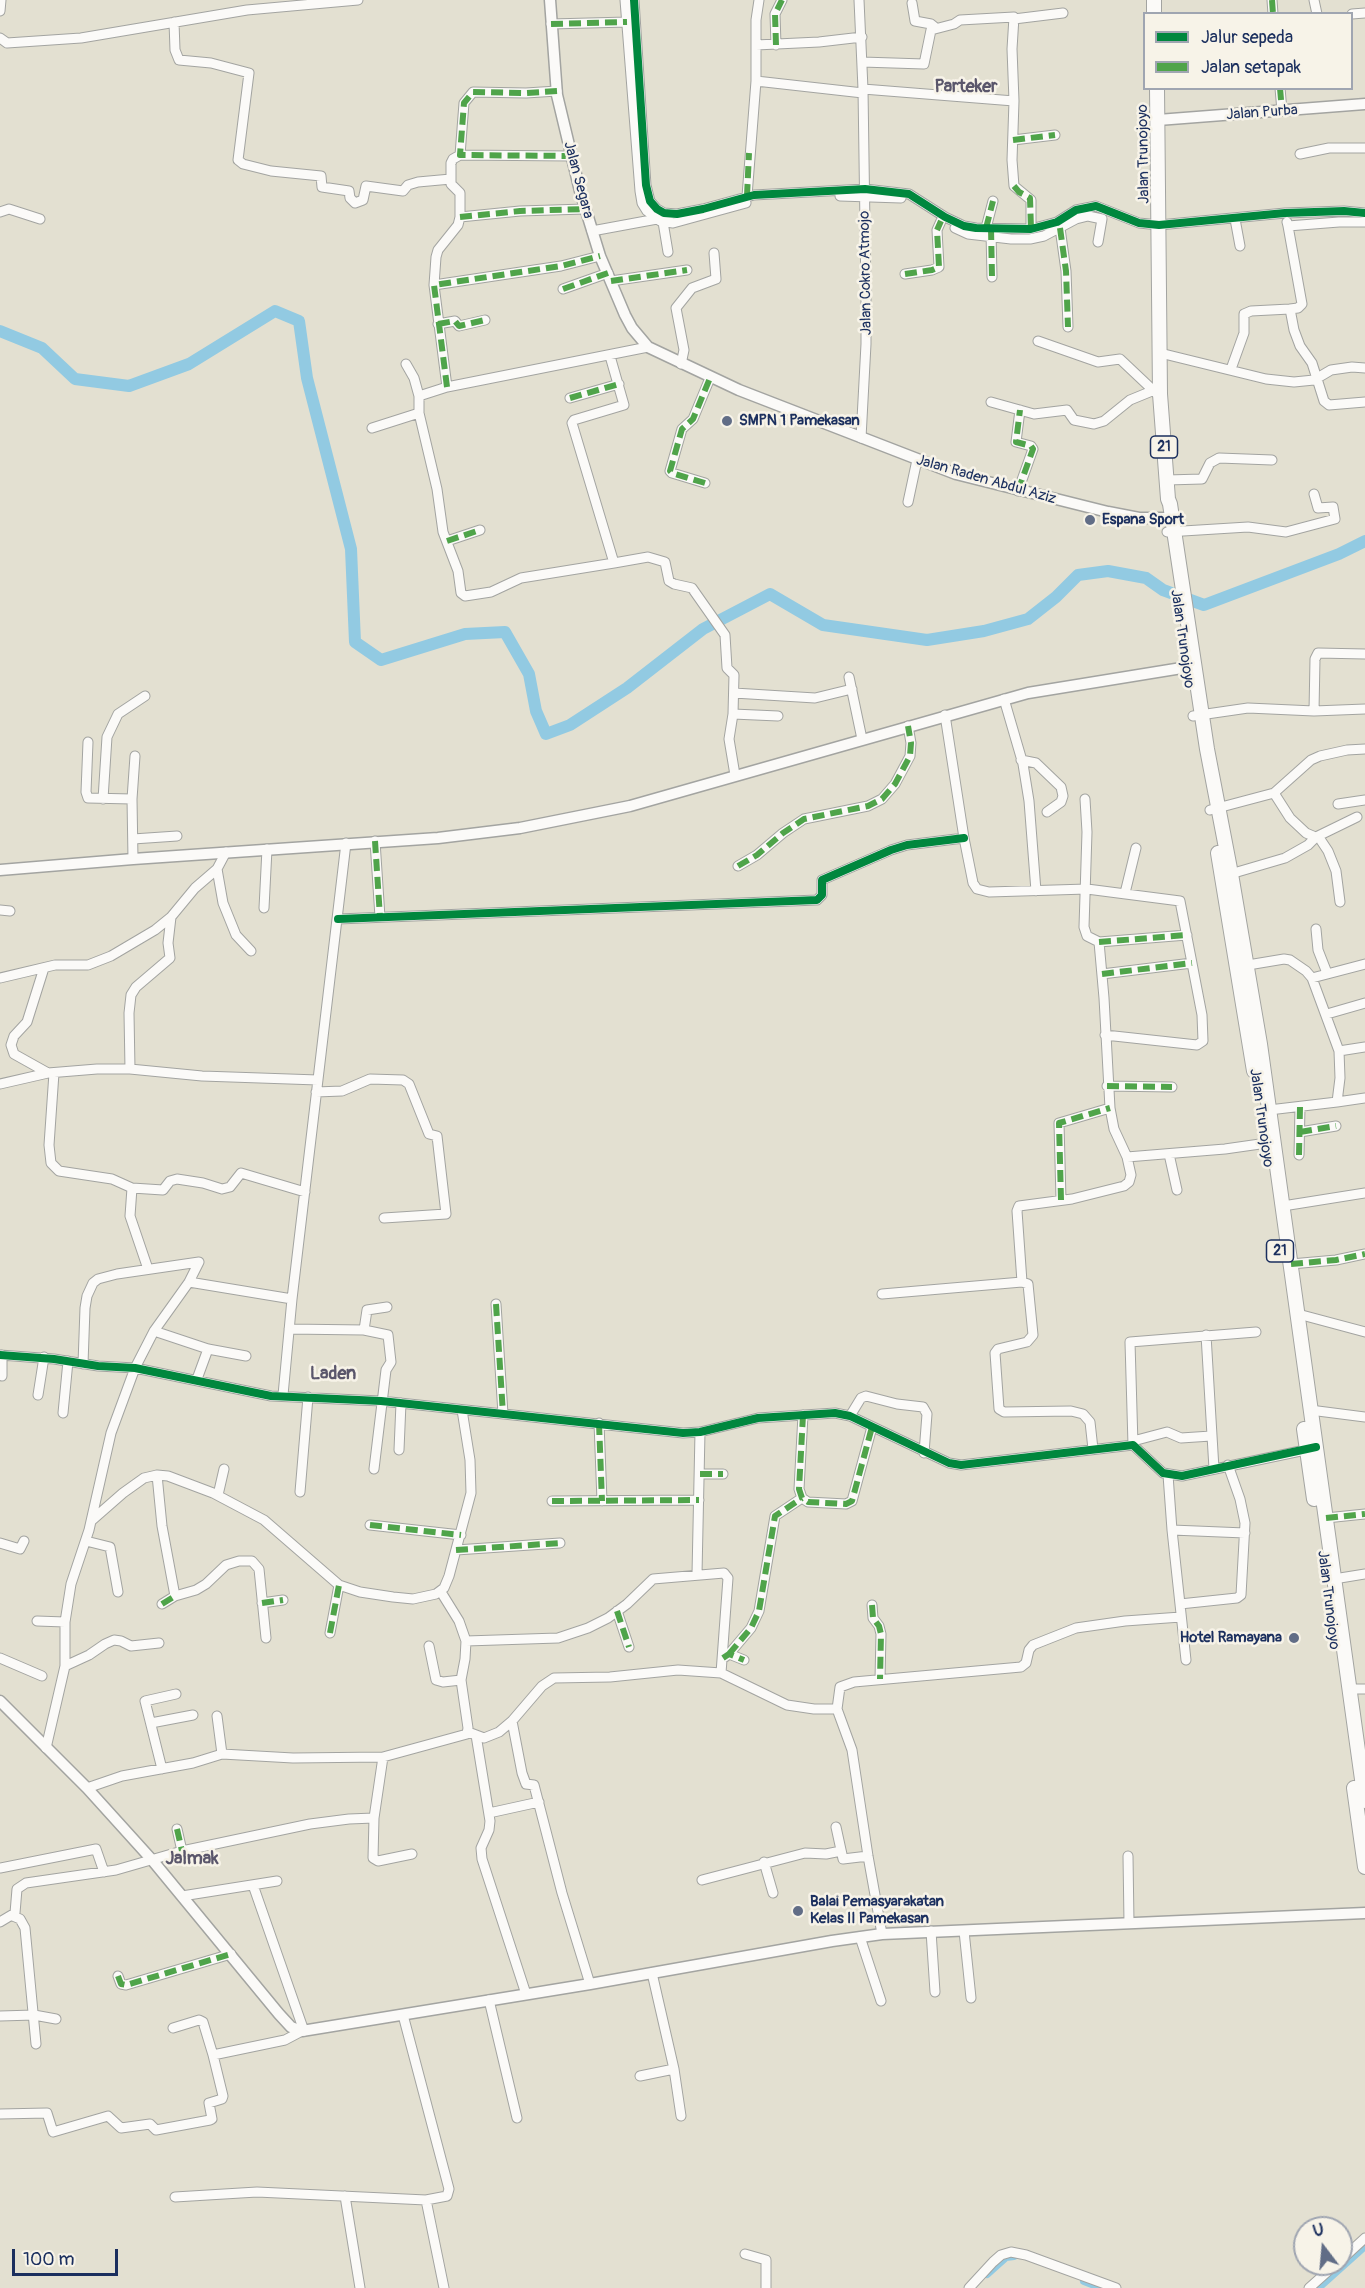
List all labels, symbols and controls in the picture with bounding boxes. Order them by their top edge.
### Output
legend [1143,12,1353,90]
text: Jalur sepeda [1201,26,1293,49]
text: Jalan setapak [1201,56,1301,79]
district label: Parteker [935,76,997,98]
street label: Jalan Purba [1226,102,1298,124]
street label: Jalan Trunojoyo [1134,104,1154,204]
street label: Jalan Segara [559,140,597,220]
street label: Jalan Cokro Atmojo [856,211,876,335]
place label: SMPN 1 Pamekasan [739,412,860,430]
marker: SMPN 1 Pamekasan [720,414,734,428]
road number: 21 [1150,436,1178,458]
street label: Jalan Raden Abdul Aziz [914,451,1058,509]
place label: Espana Sport [1102,511,1184,529]
marker: Espana Sport [1083,513,1097,527]
street label: Jalan Trunojoyo [1166,588,1198,690]
street label: Jalan Trunojoyo [1245,1067,1277,1169]
road number: 21 [1266,1240,1294,1262]
district label: Laden [310,1363,356,1385]
street label: Jalan Trunojoyo [1313,1549,1343,1651]
place label: Hotel Ramayana [1180,1629,1282,1647]
marker: Hotel Ramayana [1287,1631,1301,1645]
district label: Jalmak [165,1848,219,1870]
place label: Balai Pemasyarakatan Kelas II Pamekasan [810,1893,944,1928]
marker: Balai Pemasyarakatan Kelas II Pamekasan [791,1904,805,1918]
north arrow [1293,2216,1353,2276]
text: U [1311,2220,1326,2242]
scale bar [15,2237,122,2275]
text: 100 m [23,2248,75,2271]

